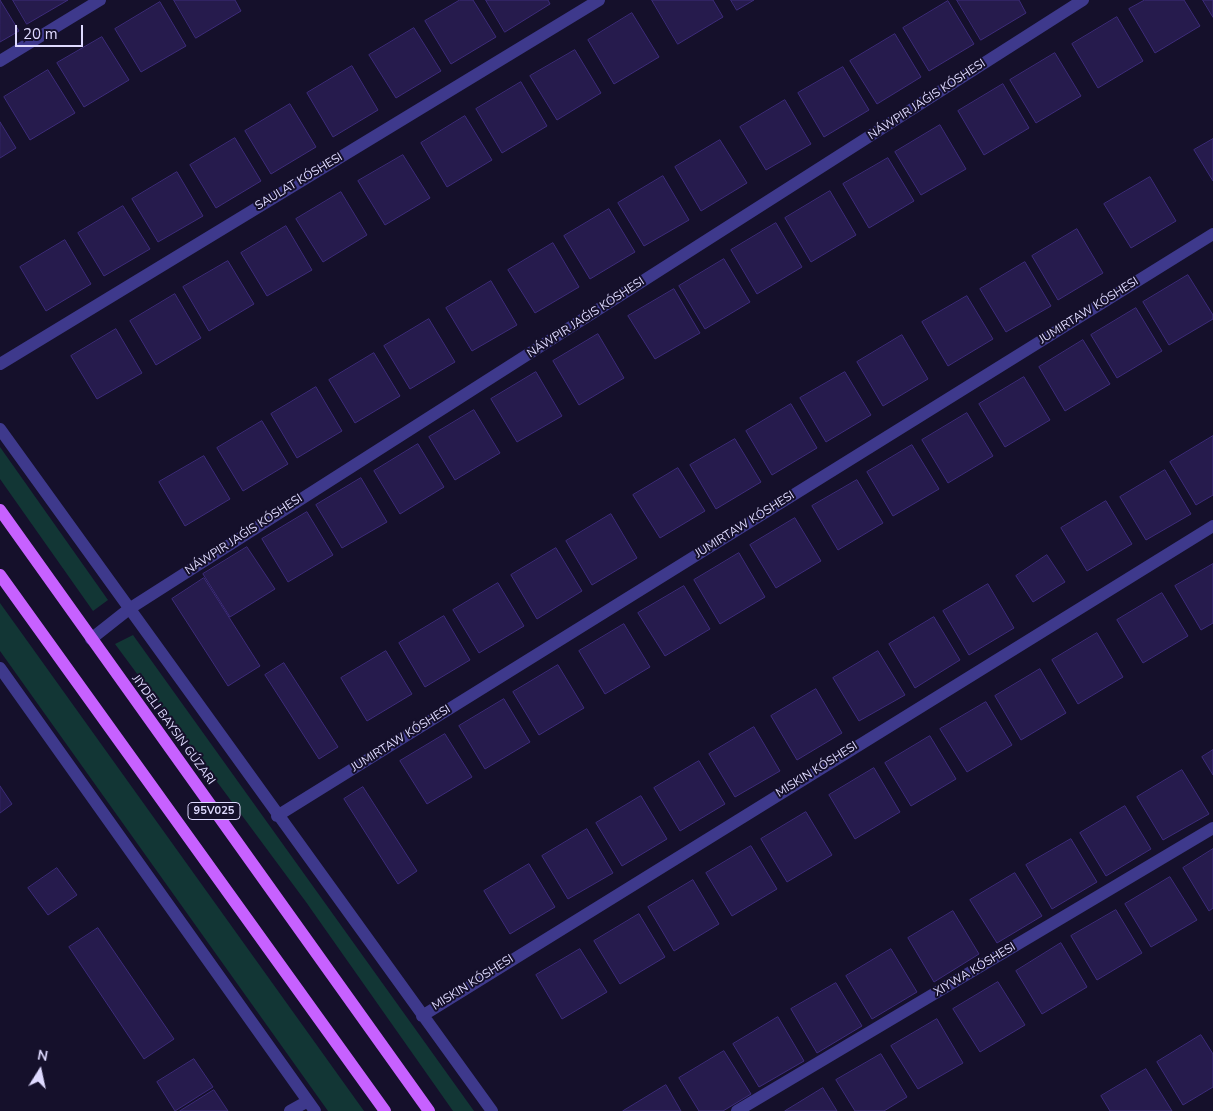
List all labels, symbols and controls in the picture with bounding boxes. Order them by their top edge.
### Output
scale bar [18,15,85,47]
text: 20 m [23,24,58,44]
street label: NÁWPIR JAǴIS KÓSHESI [866,57,988,143]
street label: SAULAT KÓSHESI [253,150,345,214]
street label: NÁWPIR JAǴIS KÓSHESI [525,275,647,361]
street label: JUMIRTAW KÓSHESI [1037,275,1141,347]
street label: JUMIRTAW KÓSHESI [693,489,797,561]
street label: NÁWPIR JAǴIS KÓSHESI [183,492,305,578]
street label: JIYDELI BAYSIN GÚZARI [128,672,218,788]
street label: JUMIRTAW KÓSHESI [349,703,453,775]
street label: MISKIN KÓSHESI [774,739,860,801]
road number: 95V025 [188,802,240,819]
street label: XIYWA KÓSHESI [932,940,1018,1000]
street label: MISKIN KÓSHESI [430,952,516,1014]
text: N [36,1045,49,1066]
north arrow [15,1046,65,1096]

